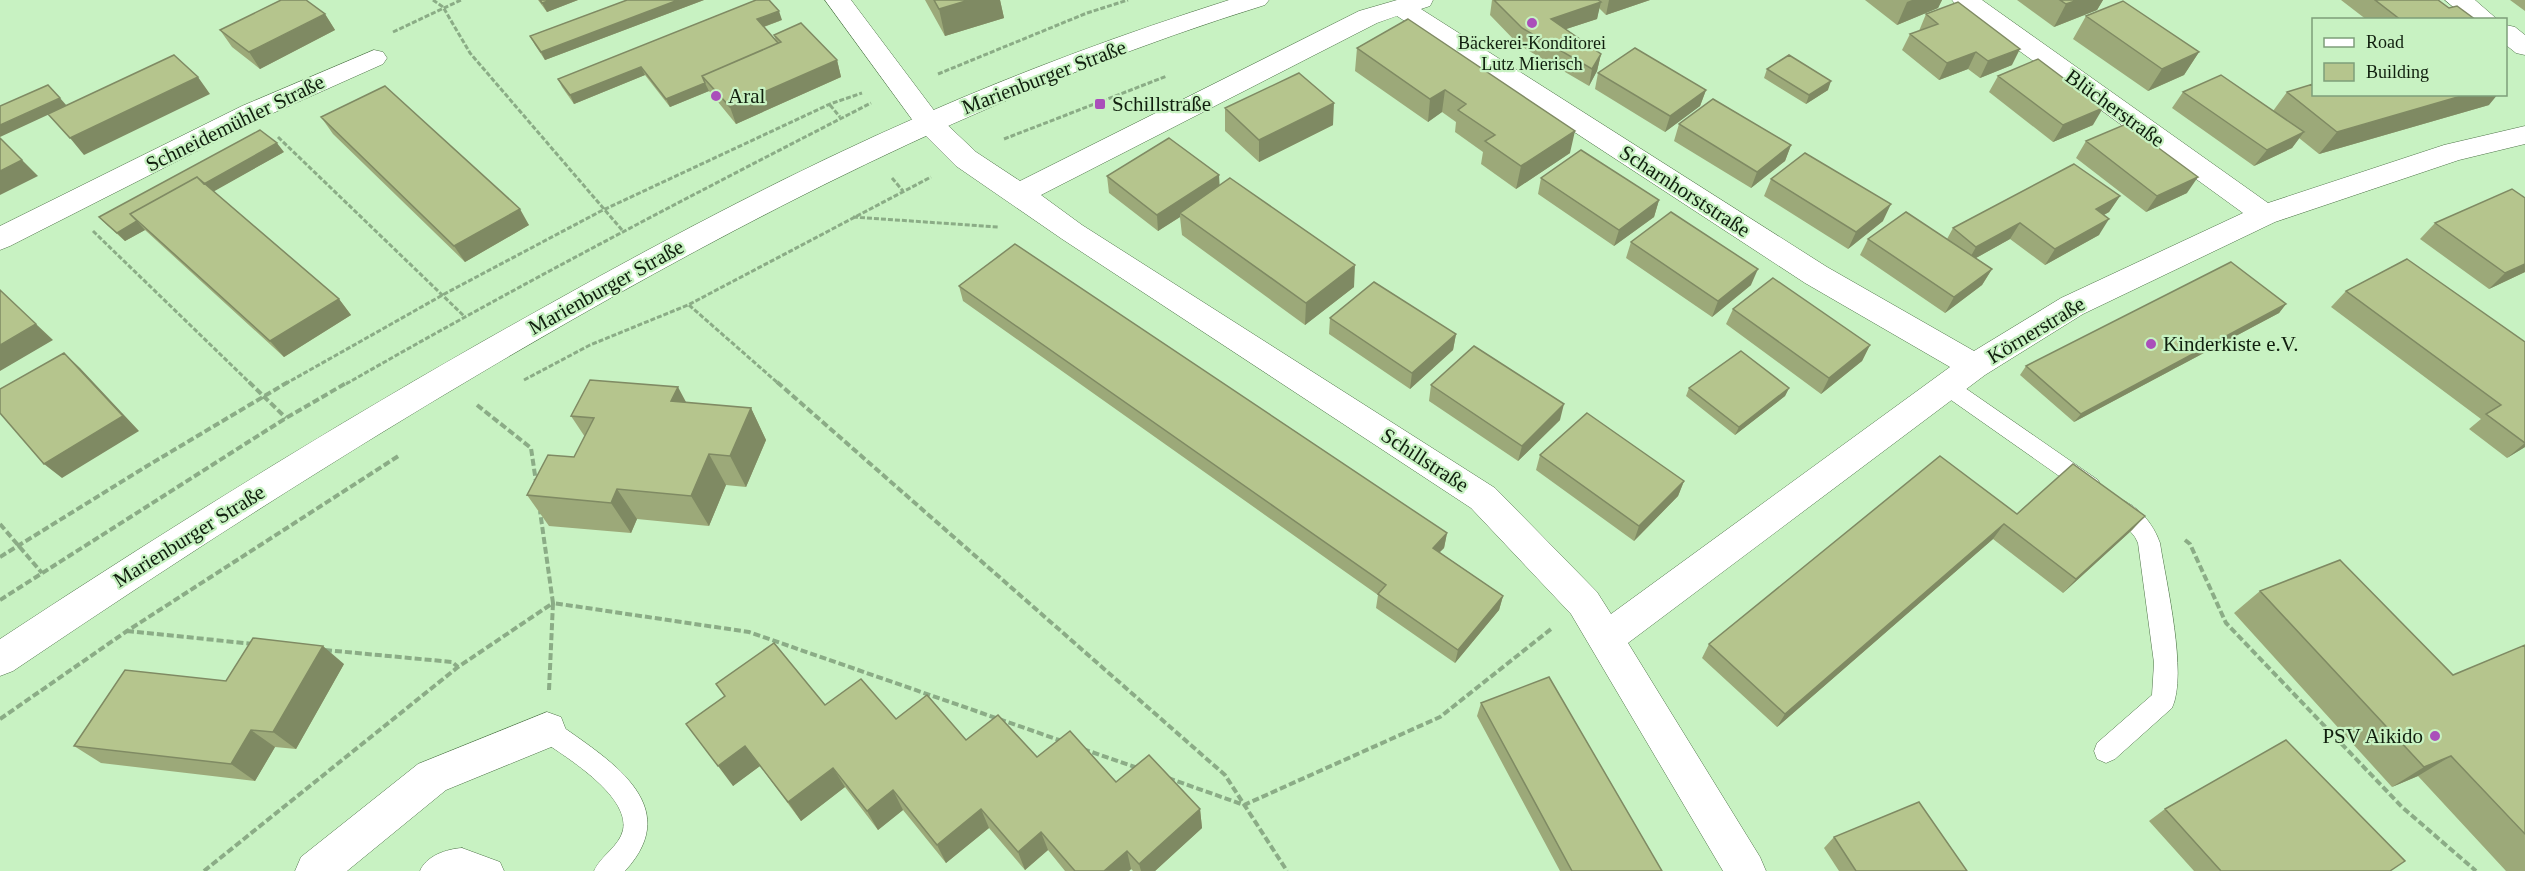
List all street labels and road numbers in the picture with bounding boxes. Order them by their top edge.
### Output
street label: Marienburger Straße [958,35,1130,119]
street label: Blücherstraße [2061,64,2169,152]
street label: Schneidemühler Straße [142,69,328,177]
street label: Scharnhorststraße [1615,140,1755,242]
street label: Marienburger Straße [524,234,688,340]
street label: Körnerstraße [1983,291,2089,369]
street label: Schillstraße [1377,423,1473,497]
street label: Marienburger Straße [109,480,269,592]

